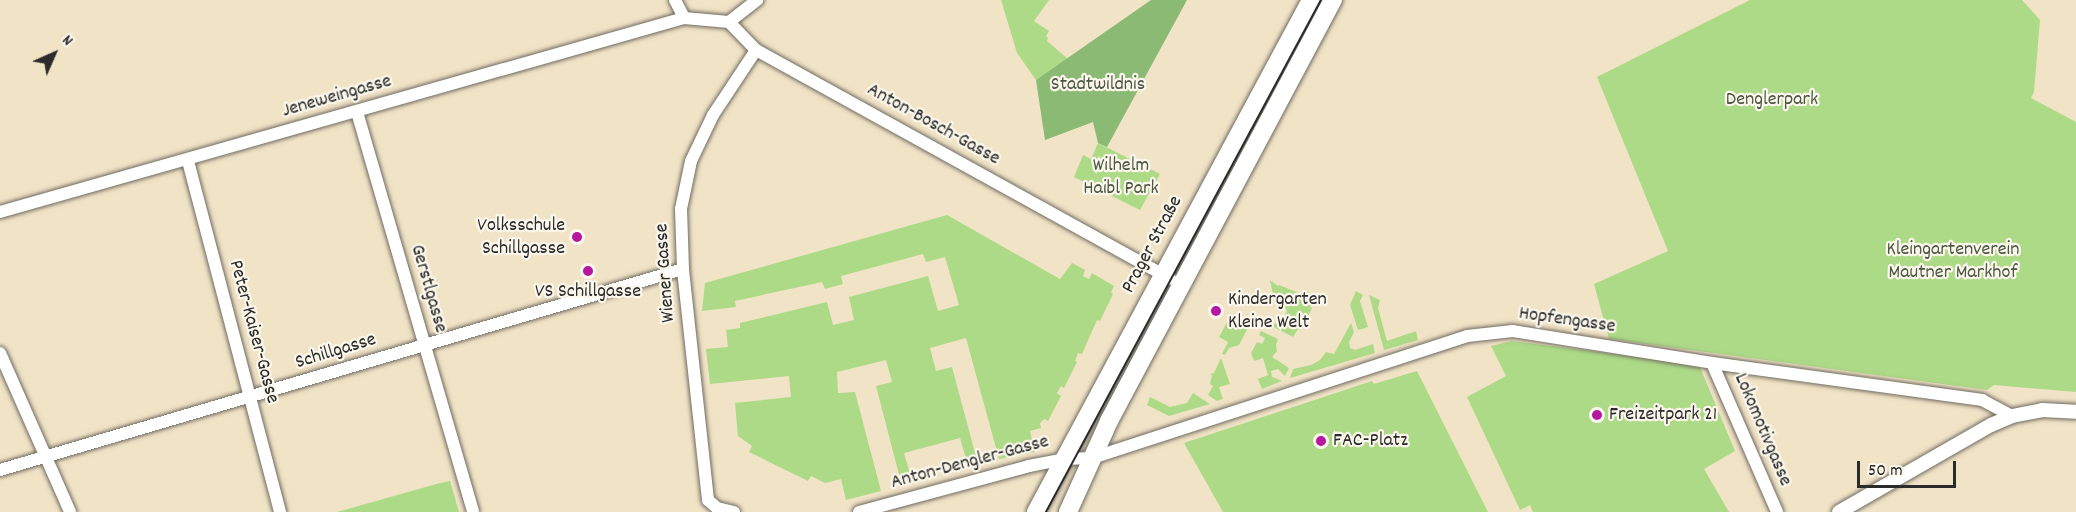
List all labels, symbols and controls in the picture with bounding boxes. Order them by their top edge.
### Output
north arrow [24,24,84,84]
text: N [56,30,78,52]
street label: Jeneweingasse [280,70,394,124]
park label: Stadtwildnis [1051,73,1145,97]
street label: Anton-Bosch-Gasse [862,79,1004,171]
park label: Denglerpark [1726,88,1818,112]
park label: Wilhelm Haibl Park [1083,154,1159,201]
street label: Prager Straße [1117,192,1189,298]
place label: Volksschule Schillgasse [477,214,565,261]
street label: Wiener Gasse [651,223,681,323]
marker: Volksschule Schillgasse [570,230,584,244]
park label: Kleingartenverein Mautner Markhof [1887,239,2019,286]
street label: Gerstlgasse [404,242,452,336]
street label: Peter-Kaiser-Gasse [222,258,284,406]
marker: VS Schillgasse [581,264,595,278]
place label: VS Schillgasse [535,280,641,304]
place label: Kindergarten Kleine Welt [1228,288,1327,335]
street label: Hopfengasse [1517,302,1617,340]
marker: Kindergarten Kleine Welt [1209,304,1223,318]
street label: Schillgasse [293,328,379,376]
street label: Lokomotivgasse [1728,370,1796,490]
place label: Freizeitpark 21 [1609,403,1717,427]
marker: Freizeitpark 21 [1590,408,1604,422]
place label: FAC-Platz [1333,429,1408,453]
street label: Anton-Dengler-Gasse [888,430,1052,496]
marker: FAC-Platz [1314,434,1328,448]
scale bar [1860,449,1959,487]
text: 50 m [1868,459,1903,484]

